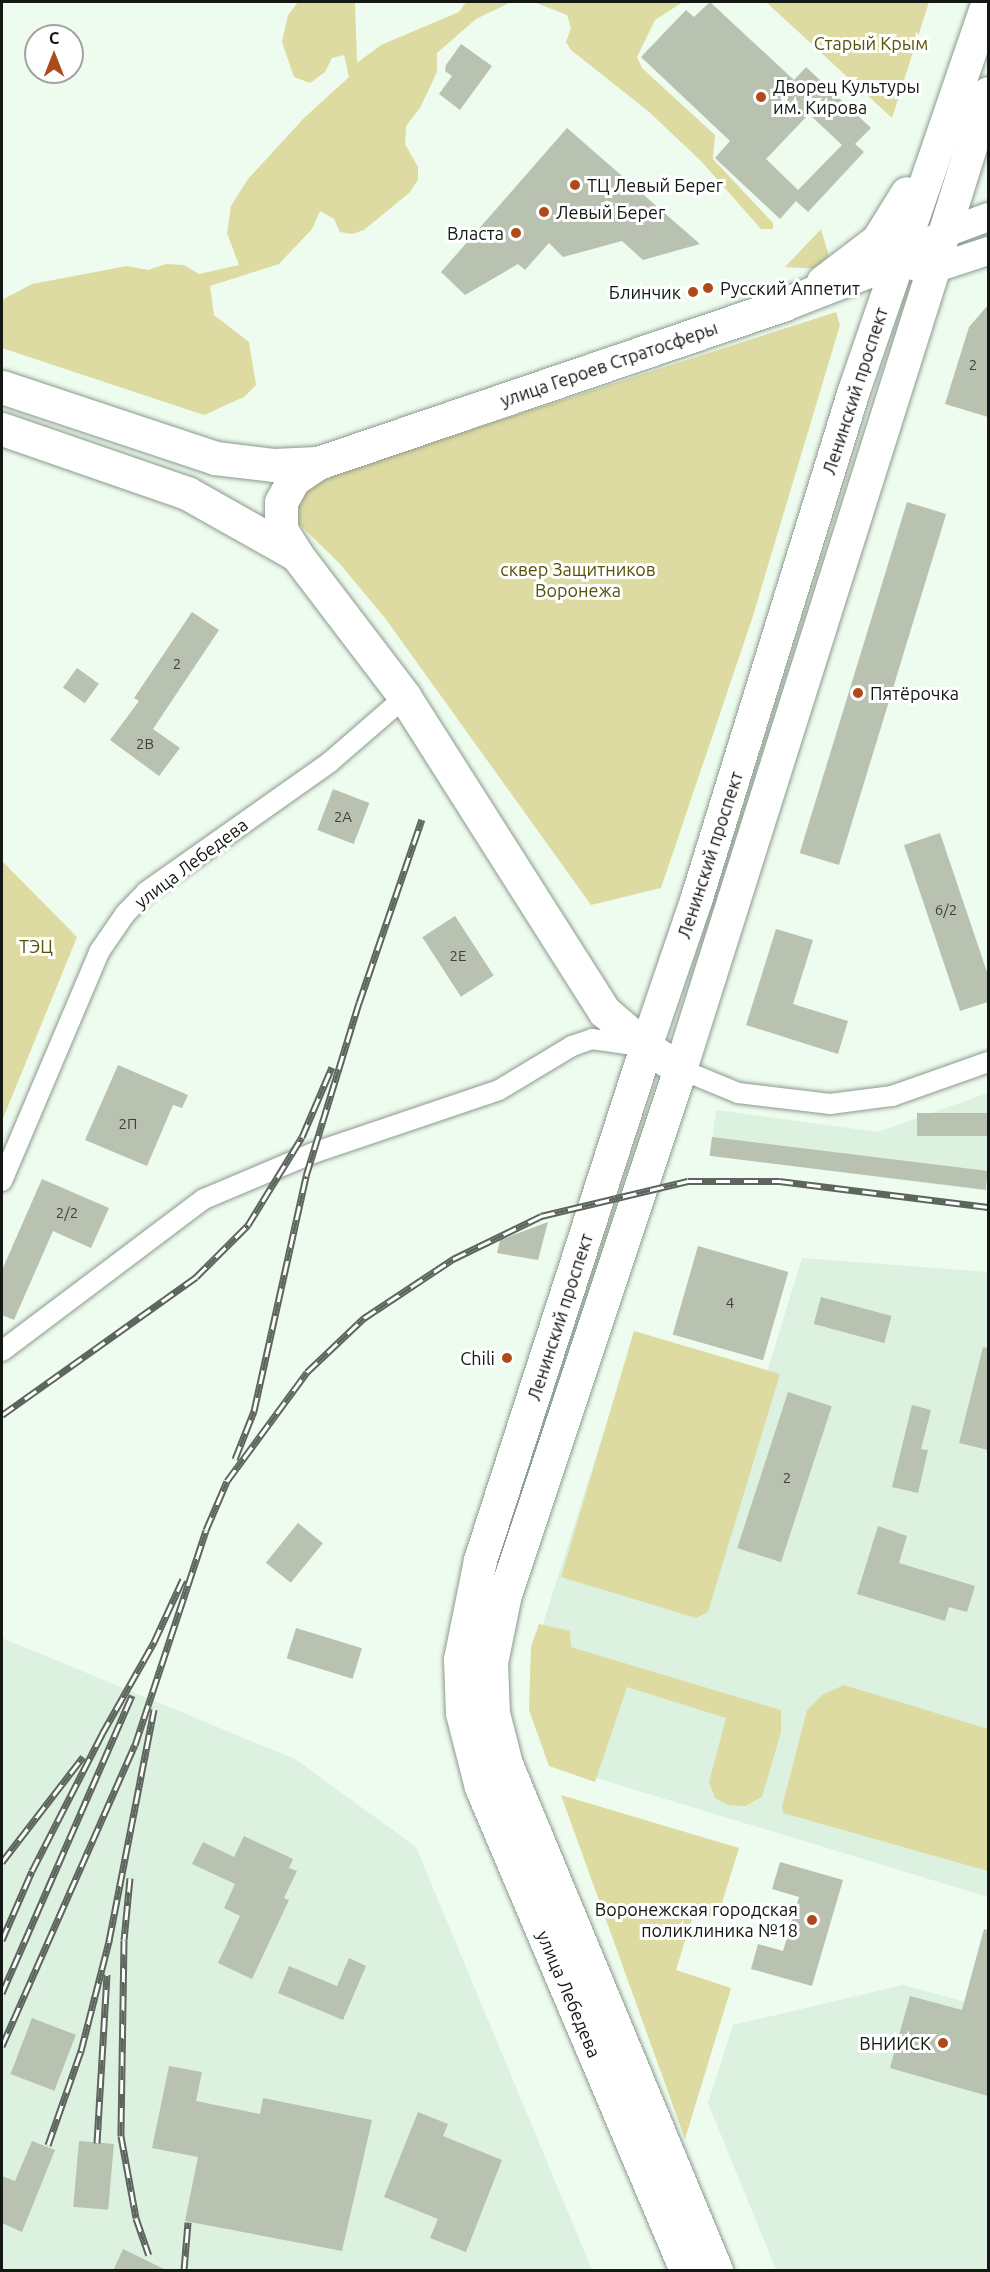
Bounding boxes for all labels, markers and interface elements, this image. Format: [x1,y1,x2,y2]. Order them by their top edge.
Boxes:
north arrow [24,24,84,84]
text: С [49,29,59,47]
park label: Старый Крым [814,32,928,54]
place label: Дворец Культуры им. Кирова [773,76,920,118]
marker: Дворец Культуры им. Кирова [754,90,768,104]
place label: ТЦ Левый Берег [587,174,723,196]
marker: ТЦ Левый Берег [568,178,582,192]
place label: Левый Берег [556,201,665,223]
marker: Левый Берег [537,205,551,219]
place label: Власта [447,222,504,244]
marker: Власта [509,226,523,240]
place label: Русский Аппетит [720,277,860,299]
place label: Блинчик [609,281,681,303]
marker: Русский Аппетит [701,281,715,295]
marker: Блинчик [686,285,700,299]
street label: Ленинский проспект [818,305,892,477]
street label: улица Героев Стратосферы [497,317,721,411]
house number: 2 [969,356,977,374]
park label: сквер Защитников Воронежа [500,559,656,602]
house number: 2 [173,655,181,673]
place label: Пятёрочка [870,682,959,704]
marker: Пятёрочка [851,686,865,700]
house number: 2В [136,735,154,753]
street label: Ленинский проспект [673,769,747,941]
house number: 2А [334,808,352,826]
street label: улица Лебедева [130,813,252,913]
house number: 6/2 [935,901,957,919]
park label: ТЭЦ [19,935,53,957]
house number: 2Е [450,947,466,965]
house number: 2П [119,1115,137,1133]
house number: 2/2 [56,1204,78,1222]
street label: Ленинский проспект [523,1231,597,1403]
house number: 4 [726,1294,734,1312]
place label: Chili [460,1347,495,1369]
marker: Chili [500,1351,514,1365]
house number: 2 [783,1469,791,1487]
place label: Воронежская городская поликлиника №18 [595,1899,798,1942]
marker: Воронежская городская поликлиника №18 [803,1911,821,1929]
street label: улица Лебедева [533,1927,605,2061]
place label: ВНИИСК [859,2032,931,2054]
marker: ВНИИСК [936,2036,950,2050]

